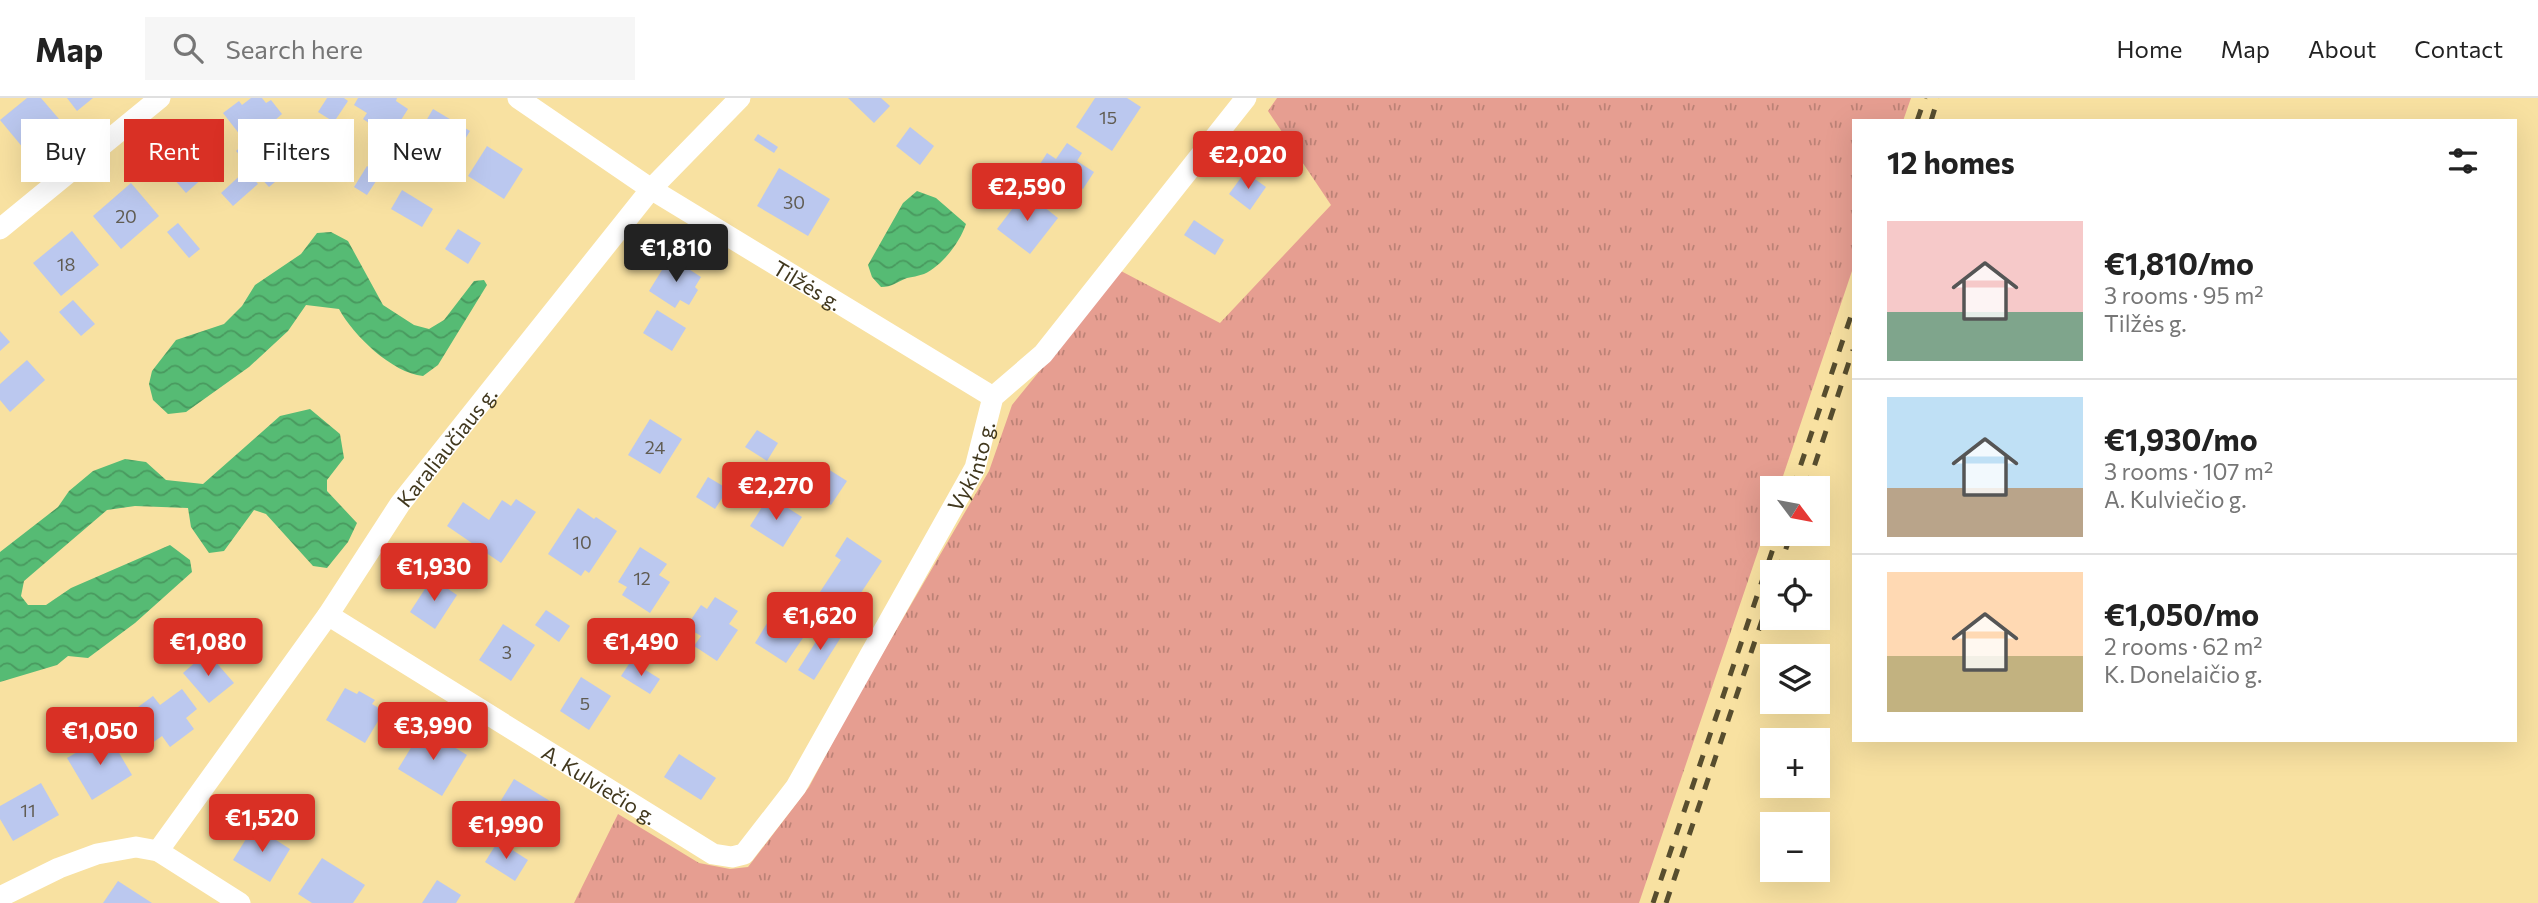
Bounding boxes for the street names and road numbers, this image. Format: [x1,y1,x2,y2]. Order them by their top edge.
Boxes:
street label: Tilžės g. [769,254,847,315]
street label: Karaliaučiaus g. [391,381,501,511]
street label: Vykinto g. [941,418,999,515]
street label: A. Kulviečio g. [538,739,662,829]

